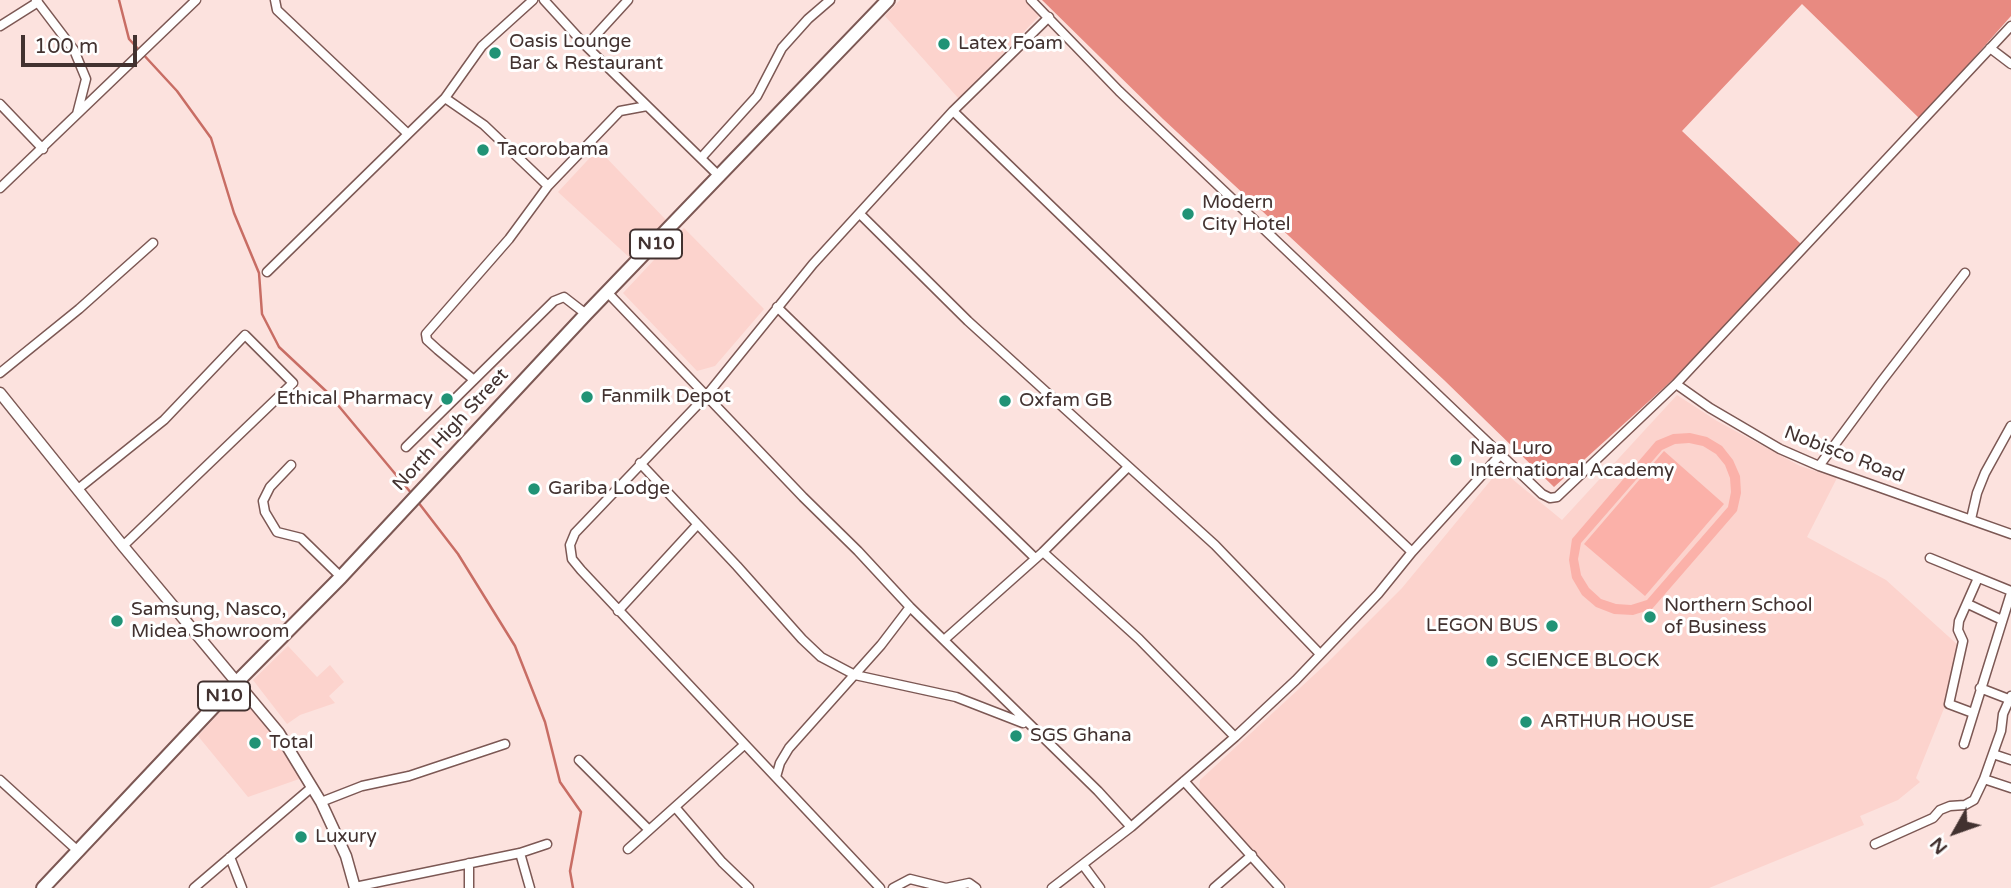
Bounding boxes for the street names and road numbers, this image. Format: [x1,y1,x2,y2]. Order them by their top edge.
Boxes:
road number: N10 [630,230,682,258]
street label: North High Street [388,364,514,496]
street label: Nobisco Road [1781,422,1907,488]
road number: N10 [198,682,250,710]

